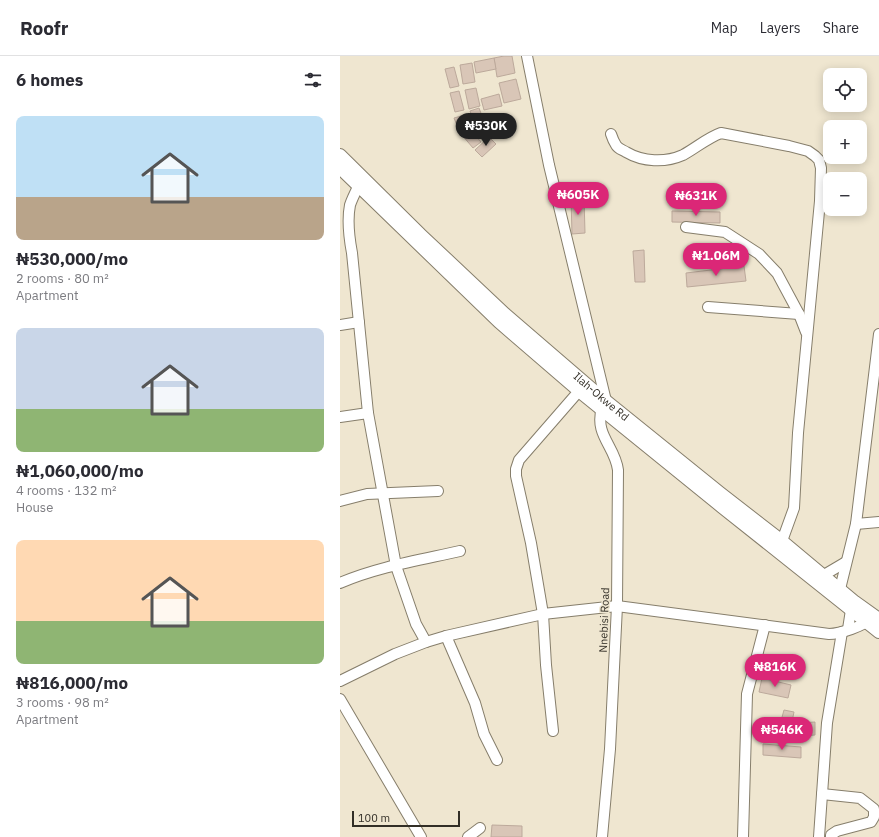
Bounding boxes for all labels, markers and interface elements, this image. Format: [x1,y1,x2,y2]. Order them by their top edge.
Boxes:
text: Roofr [20,16,68,40]
text: Map [711,19,738,37]
text: Layers [760,19,801,37]
text: Share [823,19,859,37]
map controls [823,68,867,216]
button: locate [823,68,867,112]
text: 6 homes [16,69,83,91]
icon: filters [302,69,324,91]
pin: ₦530K [458,113,514,147]
text: ₦530K [465,117,507,134]
button: + [823,120,867,164]
icon: home [134,142,206,214]
button: − [823,172,867,216]
pin: ₦605K [550,182,606,216]
pin: ₦631K [668,183,724,217]
text: ₦605K [557,186,599,203]
text: ₦631K [675,187,717,204]
pin: ₦1.06M [683,243,749,277]
text: ₦1.06M [692,247,740,264]
text: ₦530,000/mo [16,248,128,270]
text: 2 rooms · 80 m² [16,270,109,287]
text: Apartment [16,287,79,304]
icon: home [134,354,206,426]
street label: Ilah-Okwe Rd [571,369,632,424]
text: ₦1,060,000/mo [16,460,144,482]
text: 4 rooms · 132 m² [16,482,117,499]
text: House [16,499,53,516]
icon: home [134,566,206,638]
street label: Nnebisi Road [596,587,612,653]
pin: ₦816K [747,654,803,688]
text: ₦816K [754,658,796,675]
text: ₦816,000/mo [16,672,128,694]
text: 3 rooms · 98 m² [16,694,109,711]
text: Apartment [16,711,79,728]
pin: ₦546K [754,717,810,751]
text: ₦546K [761,721,803,738]
scale bar [352,809,460,828]
text: 100 m [358,811,390,825]

